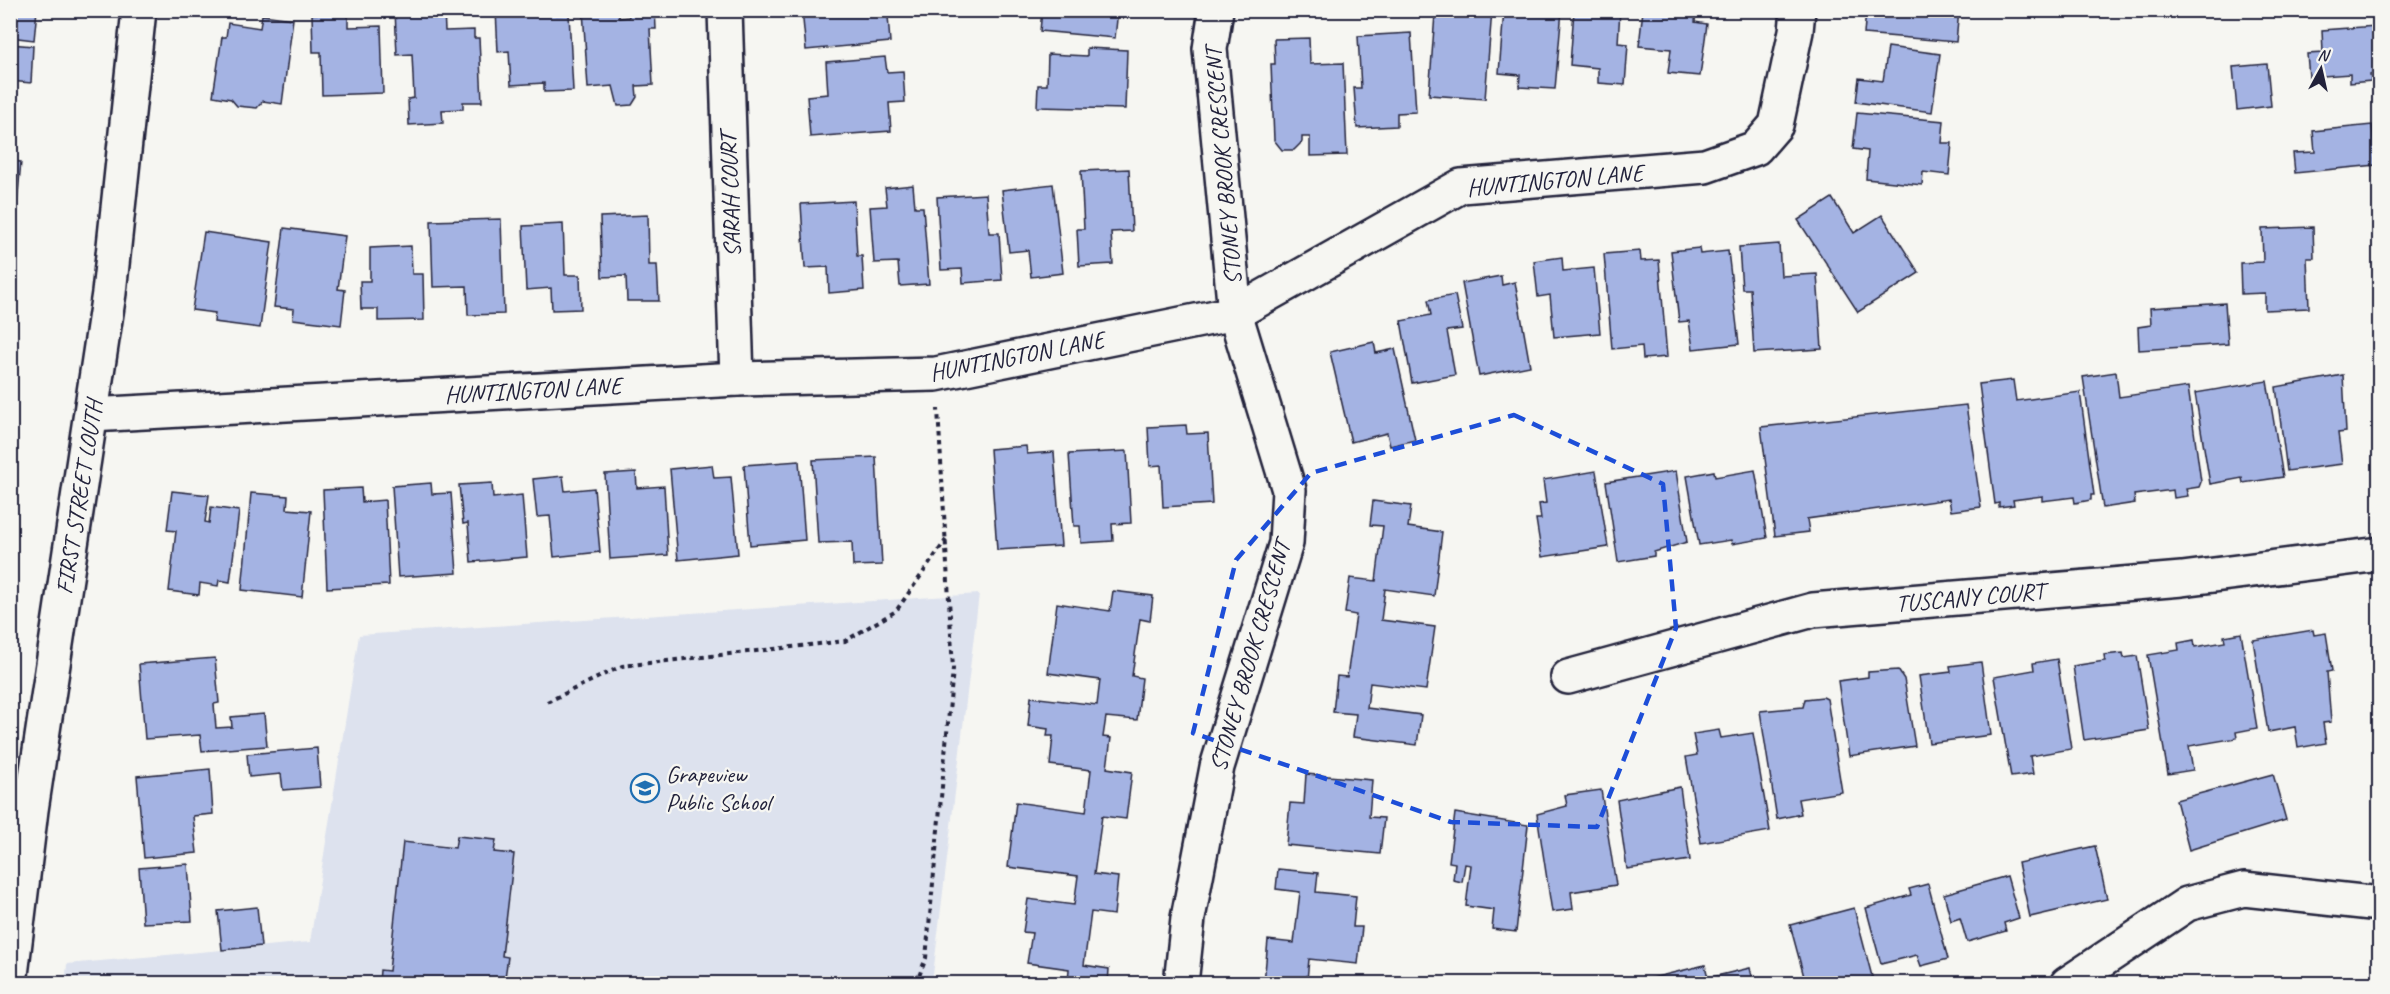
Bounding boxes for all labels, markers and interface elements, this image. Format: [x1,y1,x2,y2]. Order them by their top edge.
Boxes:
north arrow [2291,39,2351,99]
street label: STONEY BROOK CRESCENT [1197,41,1248,286]
text: N [2317,45,2332,66]
street label: SARAH COURT [713,126,747,258]
street label: HUNTINGTON LANE [1465,157,1647,203]
street label: HUNTINGTON LANE [927,324,1110,388]
street label: HUNTINGTON LANE [444,370,625,410]
street label: FIRST STREET LOUTH [49,395,110,596]
street label: STONEY BROOK CRESCENT [1203,533,1299,775]
street label: TUSCANY COURT [1895,575,2051,618]
place label: Grapeview Public School [666,759,774,817]
school or university icon: Grapeview Public School [629,772,661,804]

